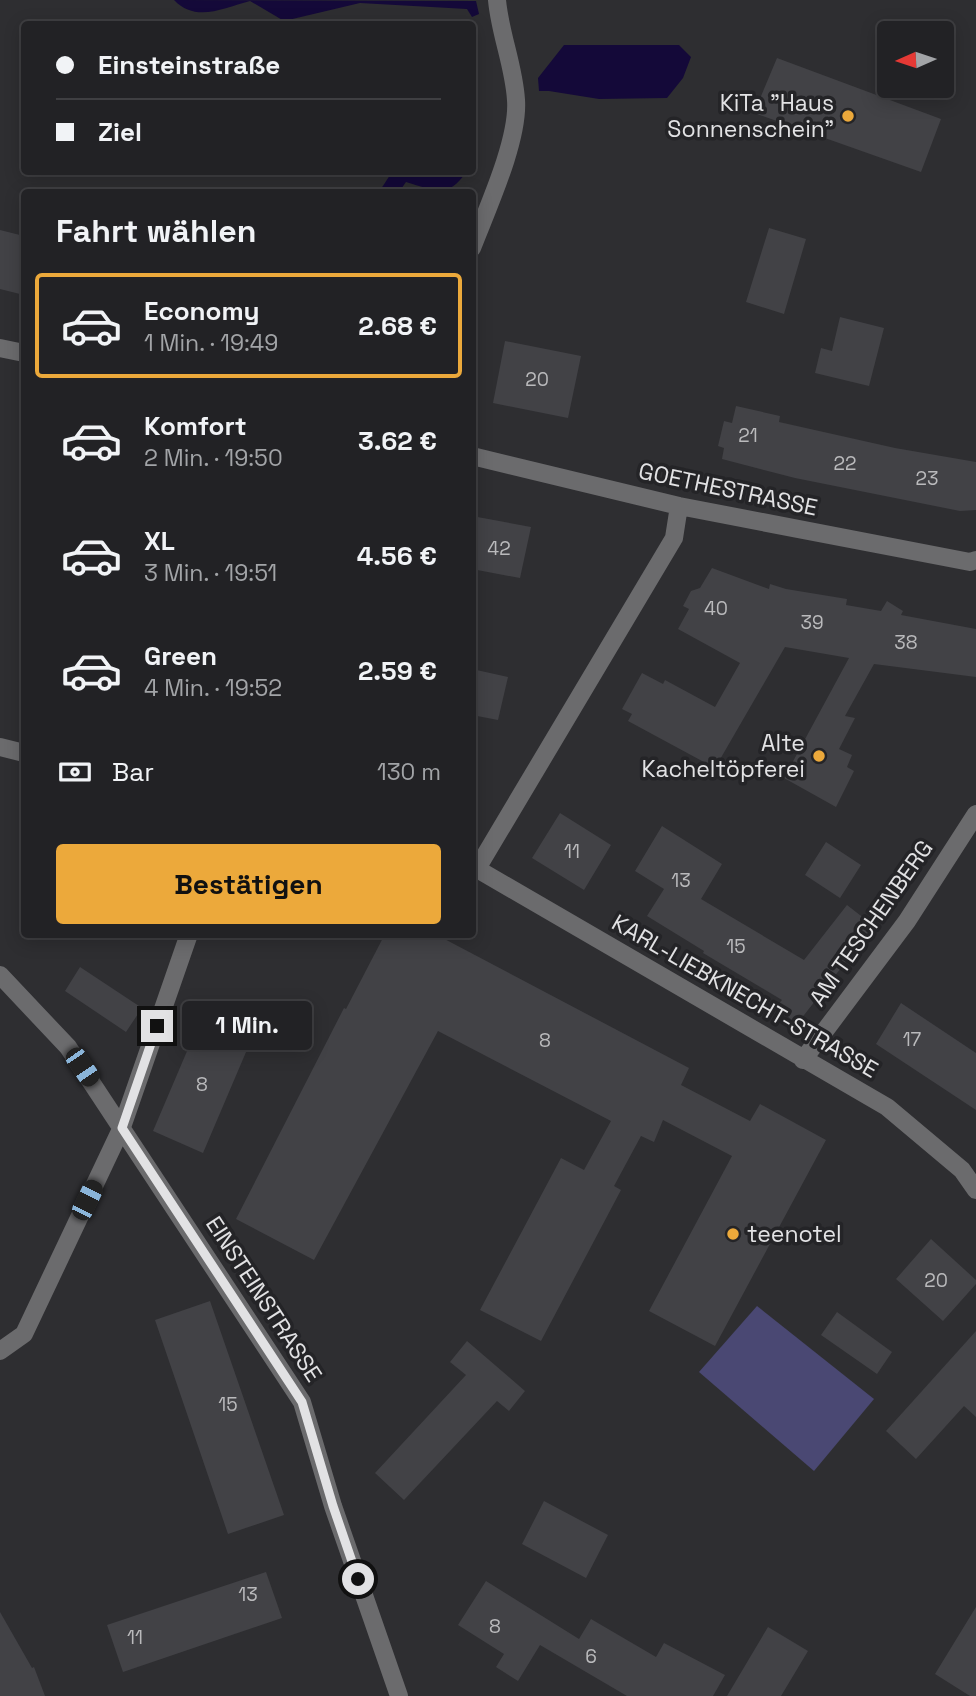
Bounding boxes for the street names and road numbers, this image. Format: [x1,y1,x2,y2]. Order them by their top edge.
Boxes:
street label: GOETHESTRASSE [636,455,820,523]
street label: AM TESCHENBERG [802,834,940,1012]
street label: KARL-LIEBKNECHT-STRASSE [606,907,884,1085]
street label: EINSTEINSTRASSE [199,1210,329,1388]

